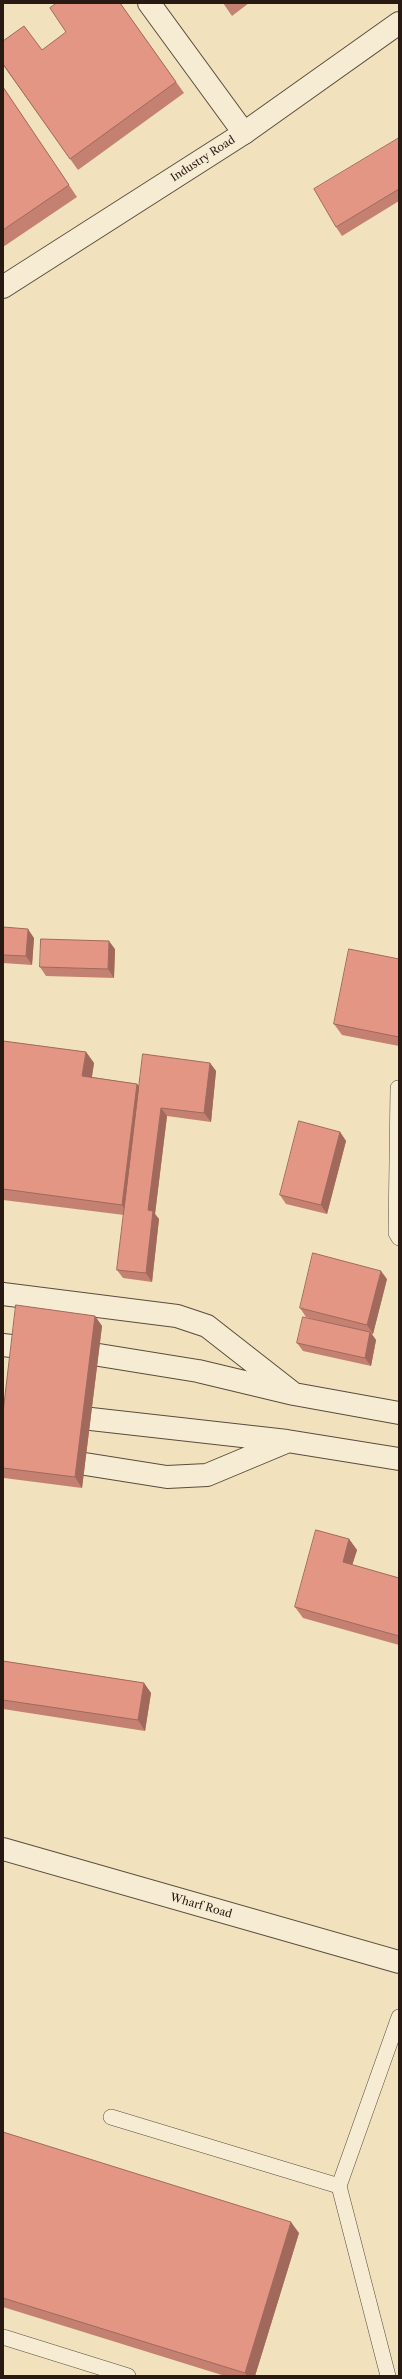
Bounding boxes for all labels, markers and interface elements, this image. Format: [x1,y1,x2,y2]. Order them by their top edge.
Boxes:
street label: Industry Road [168,133,238,185]
street label: Wharf Road [169,1891,233,1921]

